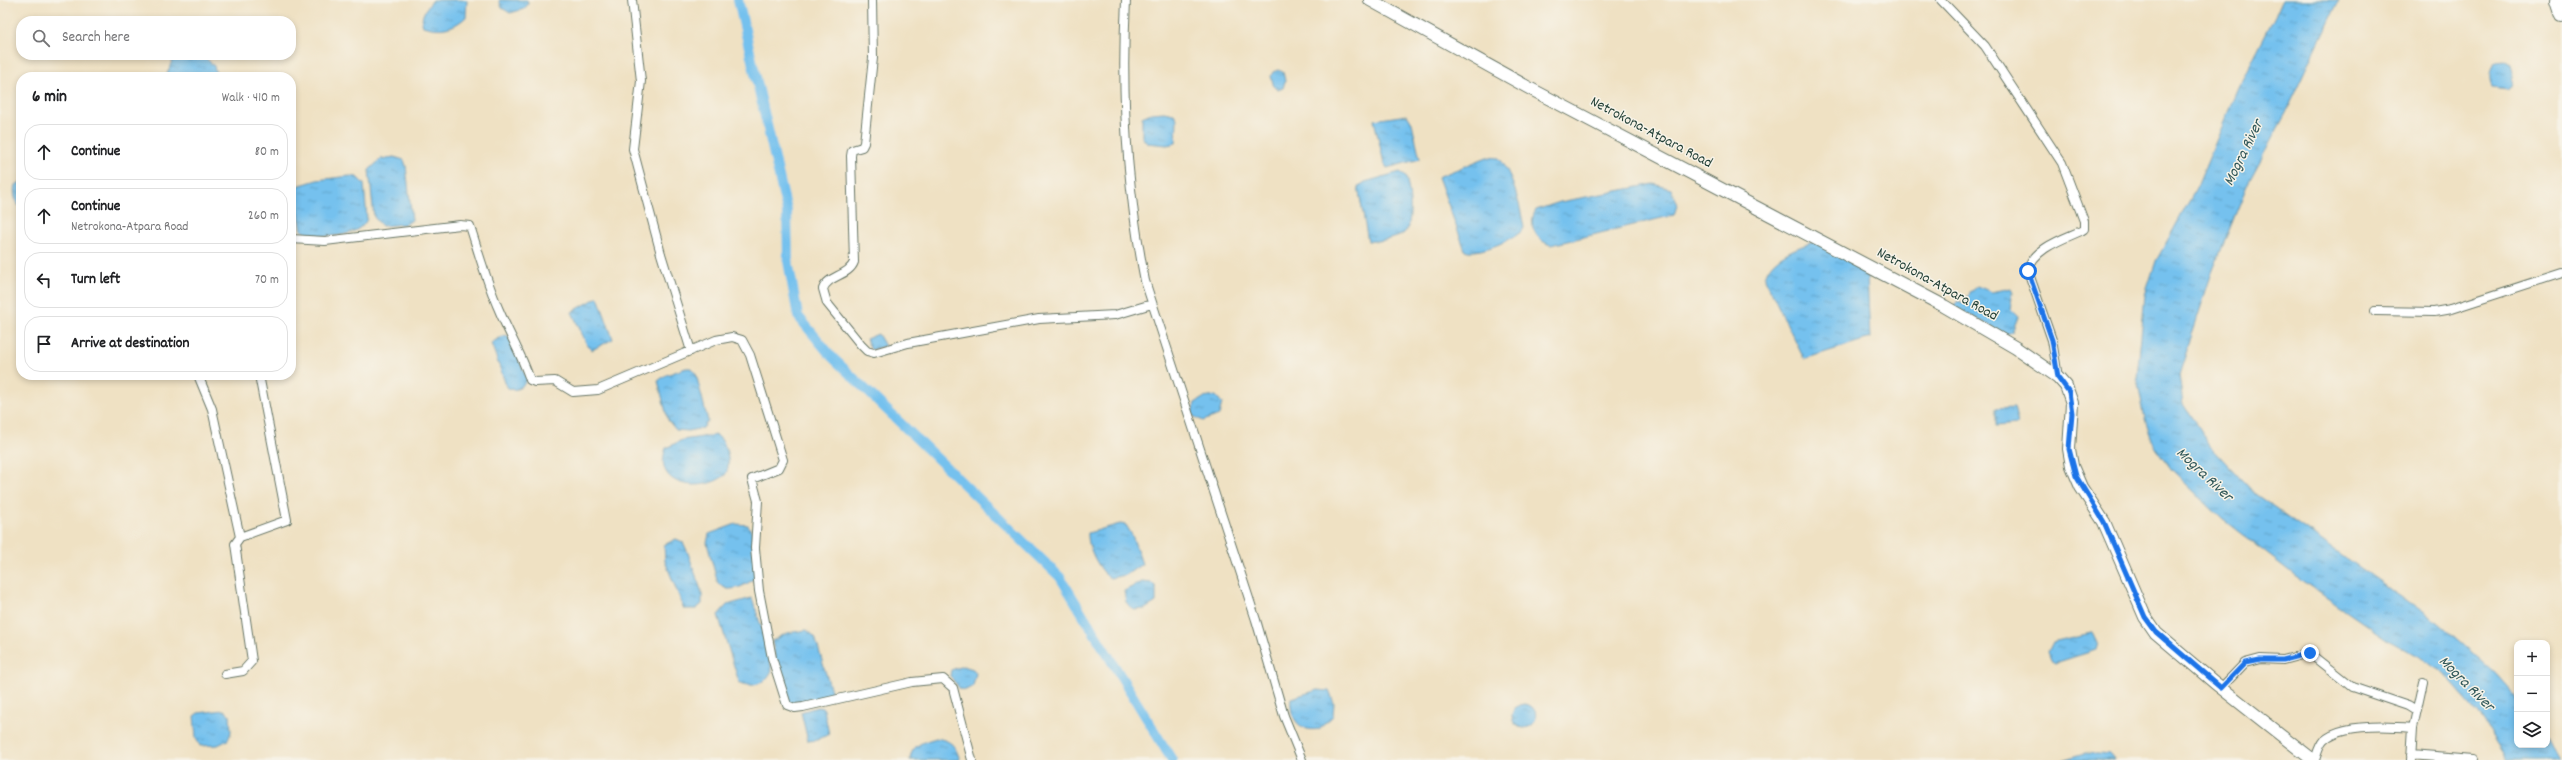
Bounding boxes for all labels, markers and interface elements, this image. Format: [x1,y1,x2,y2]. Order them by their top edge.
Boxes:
search box [16,16,296,60]
icon: search [30,27,52,49]
text: Search here [62,27,130,49]
text: 6 min [32,86,67,110]
text: Walk · 410 m [222,89,280,108]
street label: Netrokona-Atpara Road [1586,91,1716,175]
water label: Mogra River [2218,114,2271,190]
icon: ahead [33,141,55,163]
text: Continue [71,141,120,163]
text: 80 m [255,143,279,162]
text: Continue [71,196,120,218]
icon: ahead [33,205,55,227]
text: 260 m [248,207,279,226]
text: Netrokona-Atpara Road [71,218,188,237]
street label: Netrokona-Atpara Road [1872,243,2002,327]
route start [2019,262,2037,280]
icon: left [33,269,55,291]
text: Turn left [71,269,120,291]
text: 70 m [255,271,279,290]
icon: arrive [33,333,55,355]
text: Arrive at destination [71,333,189,355]
water label: Mogra River [2170,442,2239,509]
map controls [2514,640,2550,748]
button: + [2514,640,2550,676]
route end [2301,644,2319,662]
water label: Mogra River [2433,651,2501,719]
button: − [2514,676,2550,712]
button: layers [2514,712,2550,748]

